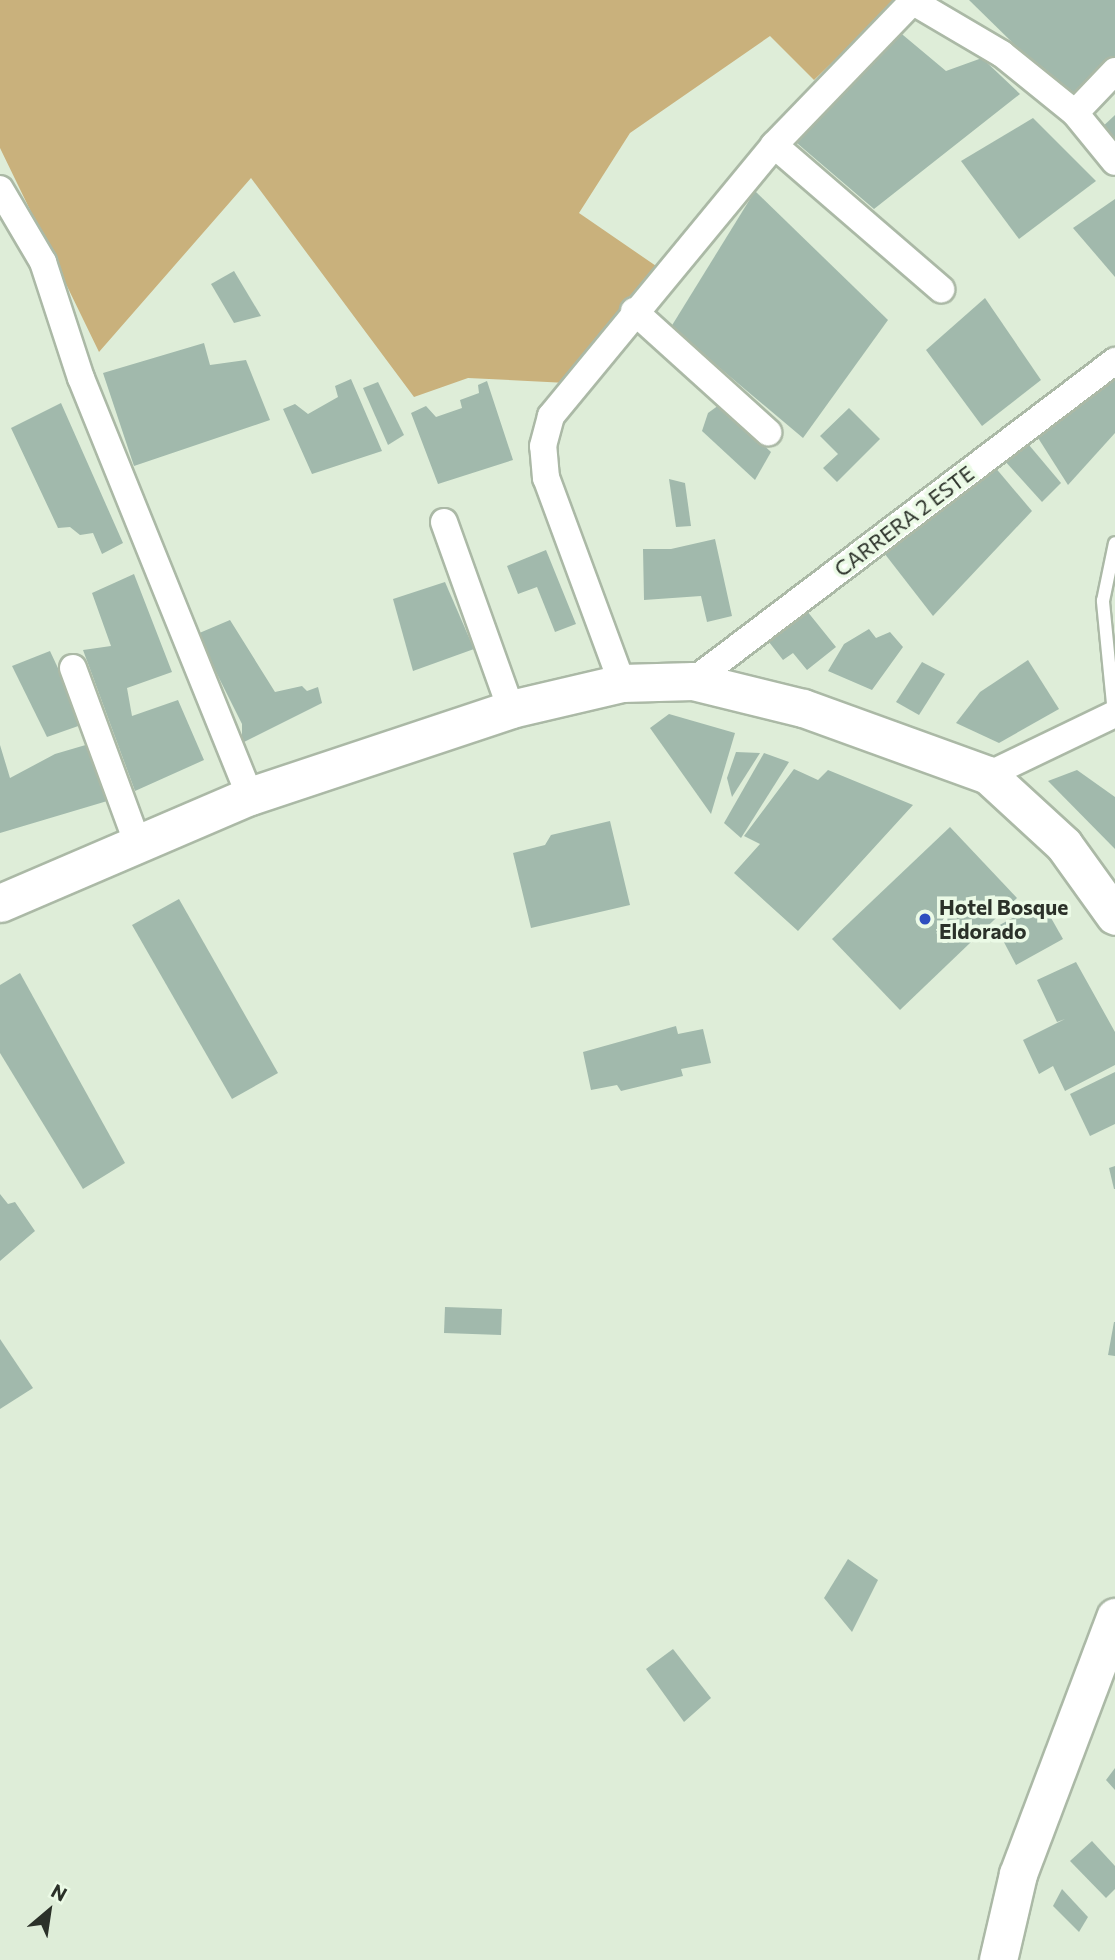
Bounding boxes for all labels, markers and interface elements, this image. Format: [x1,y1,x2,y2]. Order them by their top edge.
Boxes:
street label: CARRERA 2 ESTE [829,460,979,582]
place label: Hotel Bosque Eldorado [939,894,1068,944]
marker: Hotel Bosque Eldorado [917,911,933,927]
north arrow [14,1876,84,1946]
text: N [48,1879,71,1906]

